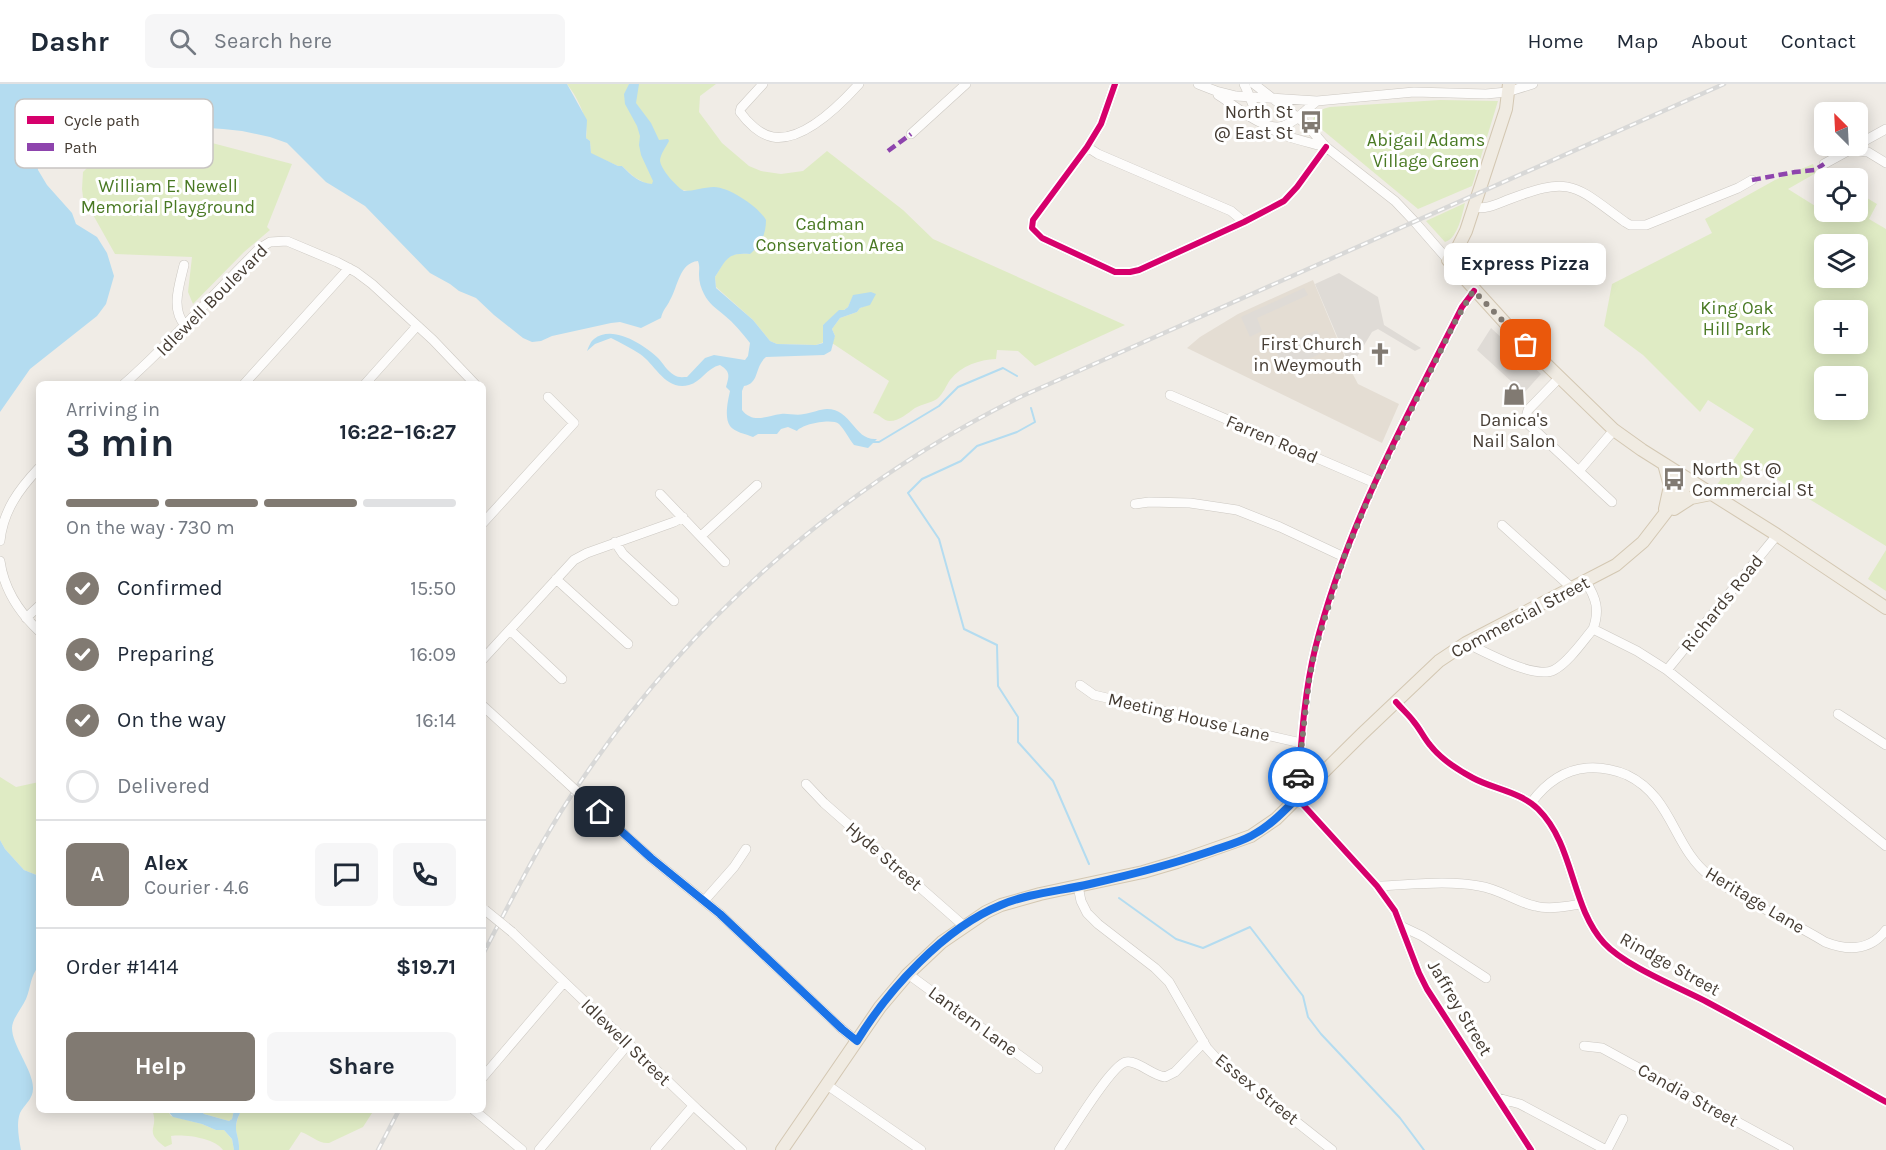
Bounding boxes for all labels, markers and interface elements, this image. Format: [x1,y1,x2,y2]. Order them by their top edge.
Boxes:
search box [145,14,565,68]
text: Dashr [30,25,109,58]
icon: search [166,25,199,58]
text: Search here [214,28,332,54]
text: Home [1528,29,1584,53]
text: Map [1617,29,1658,53]
text: About [1691,29,1748,53]
text: Contact [1781,29,1856,53]
legend [15,99,213,168]
place label: North St @ East St [1214,101,1293,144]
north arrow [1814,102,1868,156]
map controls [1814,102,1868,420]
bus stop icon: North St @ East St [1298,109,1324,135]
text: Cycle path [64,111,140,130]
park label: Abigail Adams Village Green [1367,129,1485,172]
text: Path [64,138,97,157]
button: locate [1814,168,1868,222]
park label: William E. Newell Memorial Playground [81,175,255,218]
park label: Cadman Conservation Area [755,213,905,256]
button: layers [1814,234,1868,288]
street label: Idlewell Boulevard [152,240,272,360]
callout: Express Pizza [1445,243,1607,285]
text: Express Pizza [1460,252,1590,275]
park label: King Oak Hill Park [1700,297,1774,340]
button: + [1814,300,1868,354]
pin [1500,319,1551,370]
icon: bag [1509,328,1542,361]
place label: First Church in Weymouth [1253,333,1362,376]
church icon: First Church in Weymouth [1367,341,1393,367]
button: − [1814,366,1868,420]
shop icon: Danica's Nail Salon [1501,381,1527,407]
text: Arriving in [66,398,160,421]
place label: Danica's Nail Salon [1472,409,1556,452]
street label: Farren Road [1223,410,1321,468]
text: 16:22–16:27 [339,419,456,445]
text: 3 min [66,420,174,466]
place label: North St @ Commercial St [1692,458,1814,501]
bus stop icon: North St @ Commercial St [1661,466,1687,492]
text: On the way · 730 m [66,516,235,539]
street label: Richards Road [1676,550,1768,656]
street label: Commercial Street [1447,571,1593,663]
icon: check [66,572,99,605]
text: Confirmed [117,575,223,601]
text: 15:50 [410,577,456,600]
icon: check [66,638,99,671]
text: Preparing [117,641,214,667]
text: 16:09 [410,643,456,666]
street label: Meeting House Lane [1106,688,1272,746]
icon: check [66,704,99,737]
text: On the way [117,707,226,733]
text: 16:14 [416,709,456,732]
courier [1268,747,1328,807]
icon: car [1282,761,1315,794]
text: Delivered [117,773,210,799]
pin [574,786,625,837]
icon: home [583,795,616,828]
street label: Hyde Street [841,817,927,895]
button: chat [315,843,378,906]
button: phone [393,843,456,906]
text: Alex [144,850,188,876]
text: A [91,861,104,887]
street label: Heritage Lane [1701,862,1809,938]
text: Courier · 4.6 [144,876,249,899]
street label: Rindge Street [1616,927,1724,1001]
text: Order #1414 [66,954,179,980]
text: $19.71 [396,954,456,980]
street label: Jaffrey Street [1423,956,1497,1060]
street label: Lantern Lane [924,981,1022,1061]
street label: Idlewell Street [577,994,676,1090]
button: Help [66,1032,255,1101]
button: Share [267,1032,456,1101]
street label: Essex Street [1211,1049,1303,1130]
street label: Candia Street [1634,1058,1742,1132]

